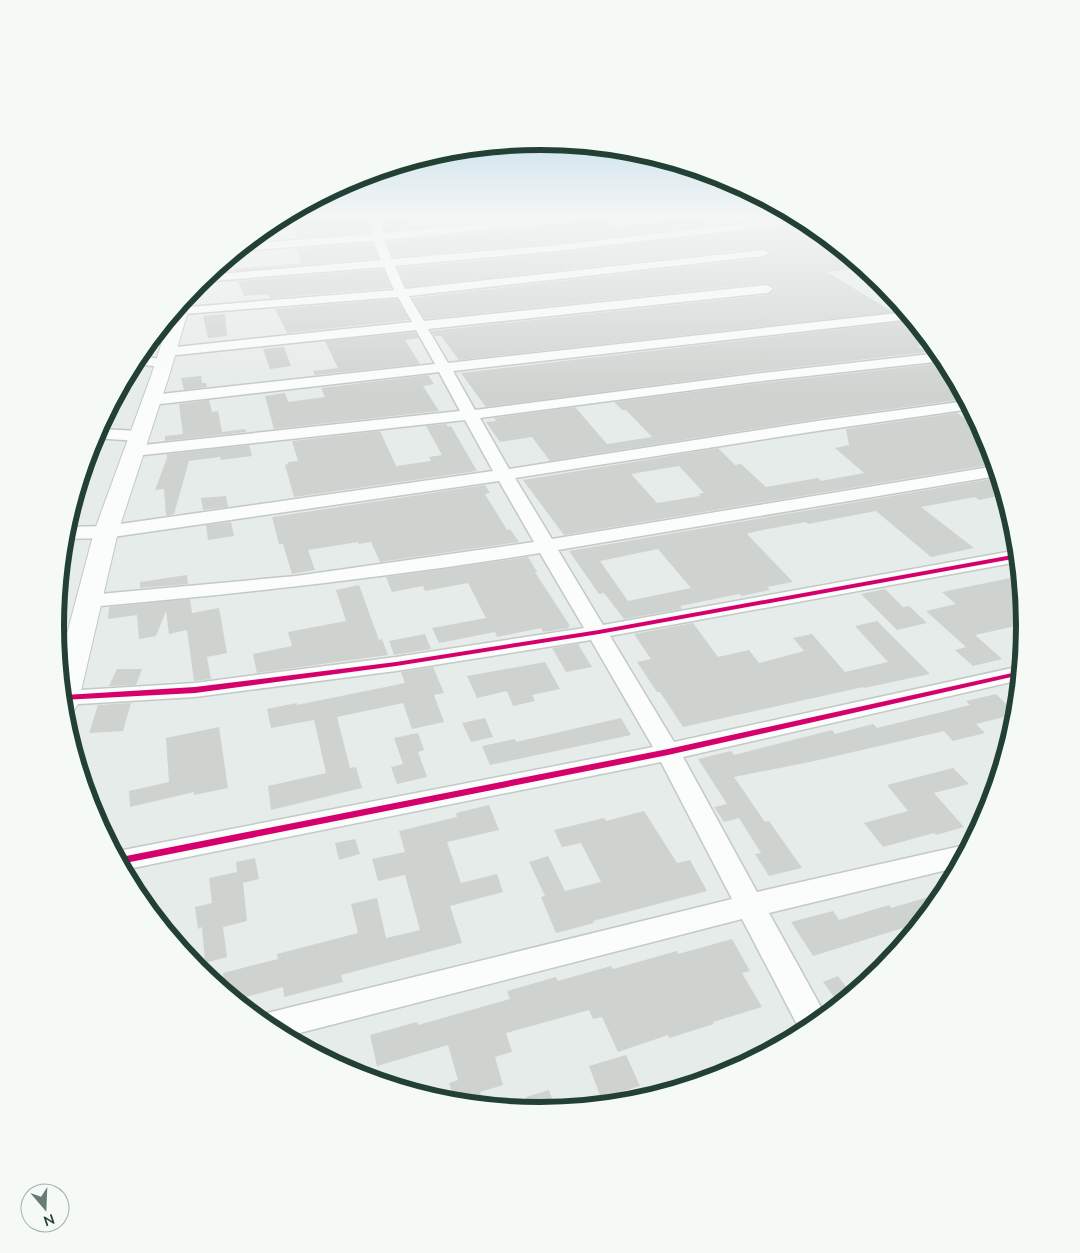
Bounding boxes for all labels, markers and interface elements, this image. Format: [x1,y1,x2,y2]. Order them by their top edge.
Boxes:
north arrow [20,1183,70,1233]
text: N [41,1210,57,1231]

